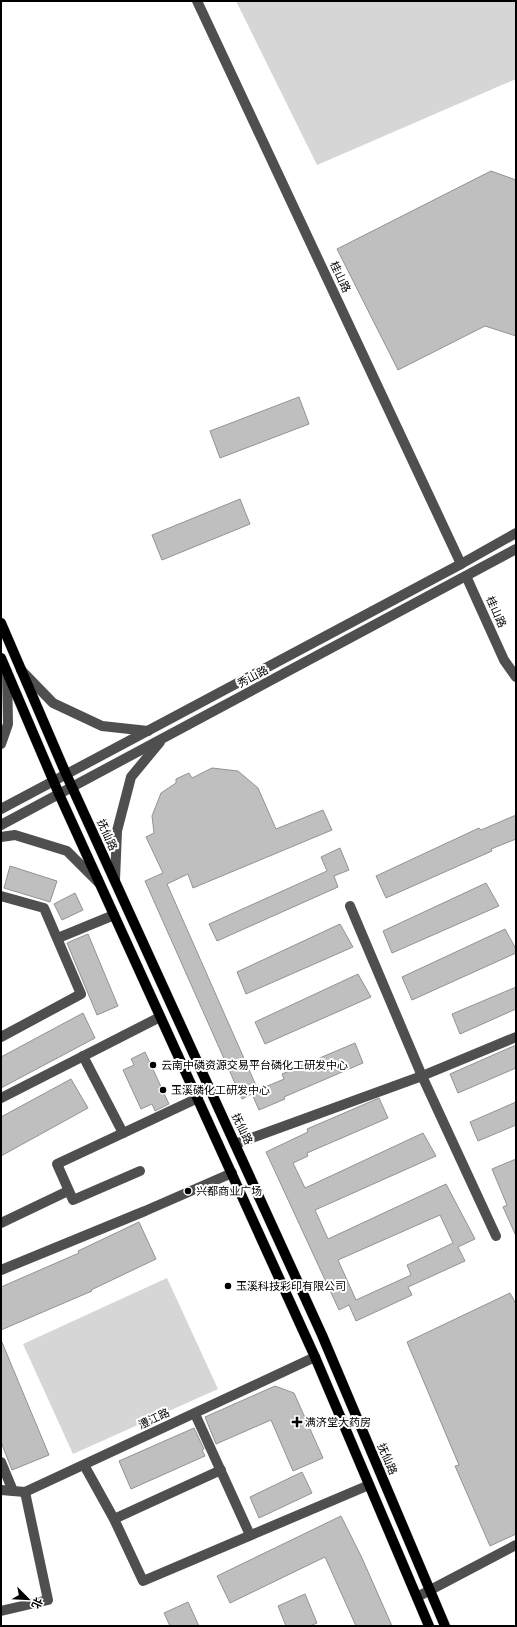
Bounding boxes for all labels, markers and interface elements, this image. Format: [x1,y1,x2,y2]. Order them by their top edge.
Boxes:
street label: 桂山路 [327,259,353,295]
street label: 桂山路 [483,594,509,630]
street label: 秀山路 [235,664,271,690]
street label: 抚仙路 [94,817,120,853]
place label: 云南中磷资源交易平台磷化工研发中心 [161,1059,348,1072]
marker: 云南中磷资源交易平台磷化工研发中心 [148,1060,158,1070]
place label: 玉溪磷化工研发中心 [171,1084,270,1097]
marker: 玉溪磷化工研发中心 [158,1085,168,1095]
street label: 抚仙路 [229,1111,255,1147]
place label: 兴都商业广场 [196,1185,262,1198]
marker: 兴都商业广场 [183,1186,193,1196]
place label: 玉溪科技彩印有限公司 [236,1280,346,1293]
marker: 玉溪科技彩印有限公司 [223,1281,233,1291]
street label: 澧江路 [136,1406,172,1432]
place label: 满济堂大药房 [305,1416,371,1429]
marker: 满济堂大药房 [292,1417,302,1427]
street label: 抚仙路 [375,1441,399,1477]
north arrow [8,1579,48,1619]
text: 北 [29,1595,45,1611]

